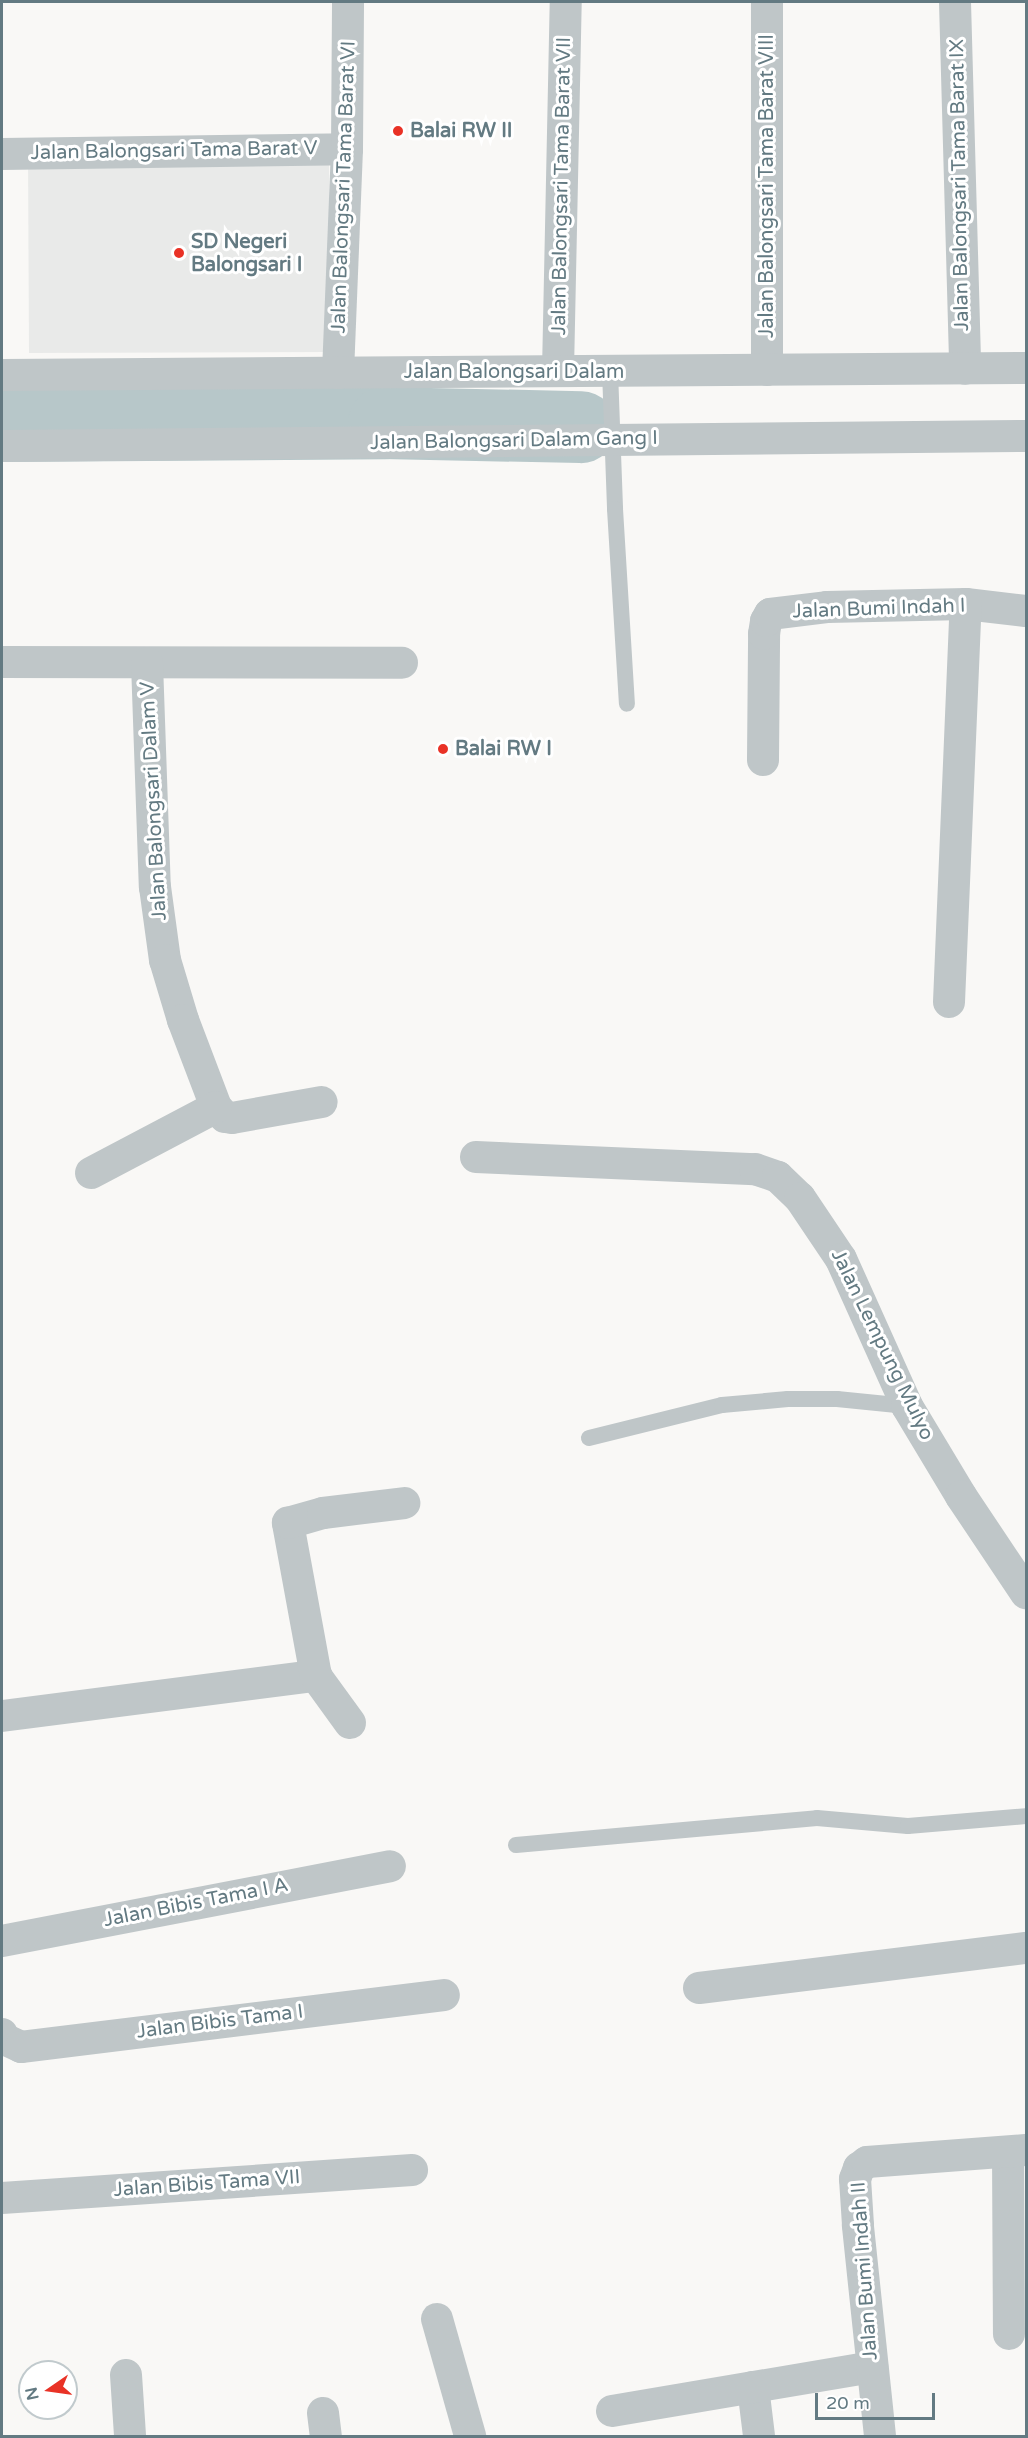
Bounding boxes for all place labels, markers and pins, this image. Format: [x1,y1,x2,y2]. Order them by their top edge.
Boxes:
place label: Balai RW II [410,119,513,143]
marker: Balai RW II [391,124,405,138]
place label: SD Negeri Balongsari I [191,230,302,277]
marker: SD Negeri Balongsari I [172,246,186,260]
place label: Balai RW I [455,737,552,761]
marker: Balai RW I [436,742,450,756]

